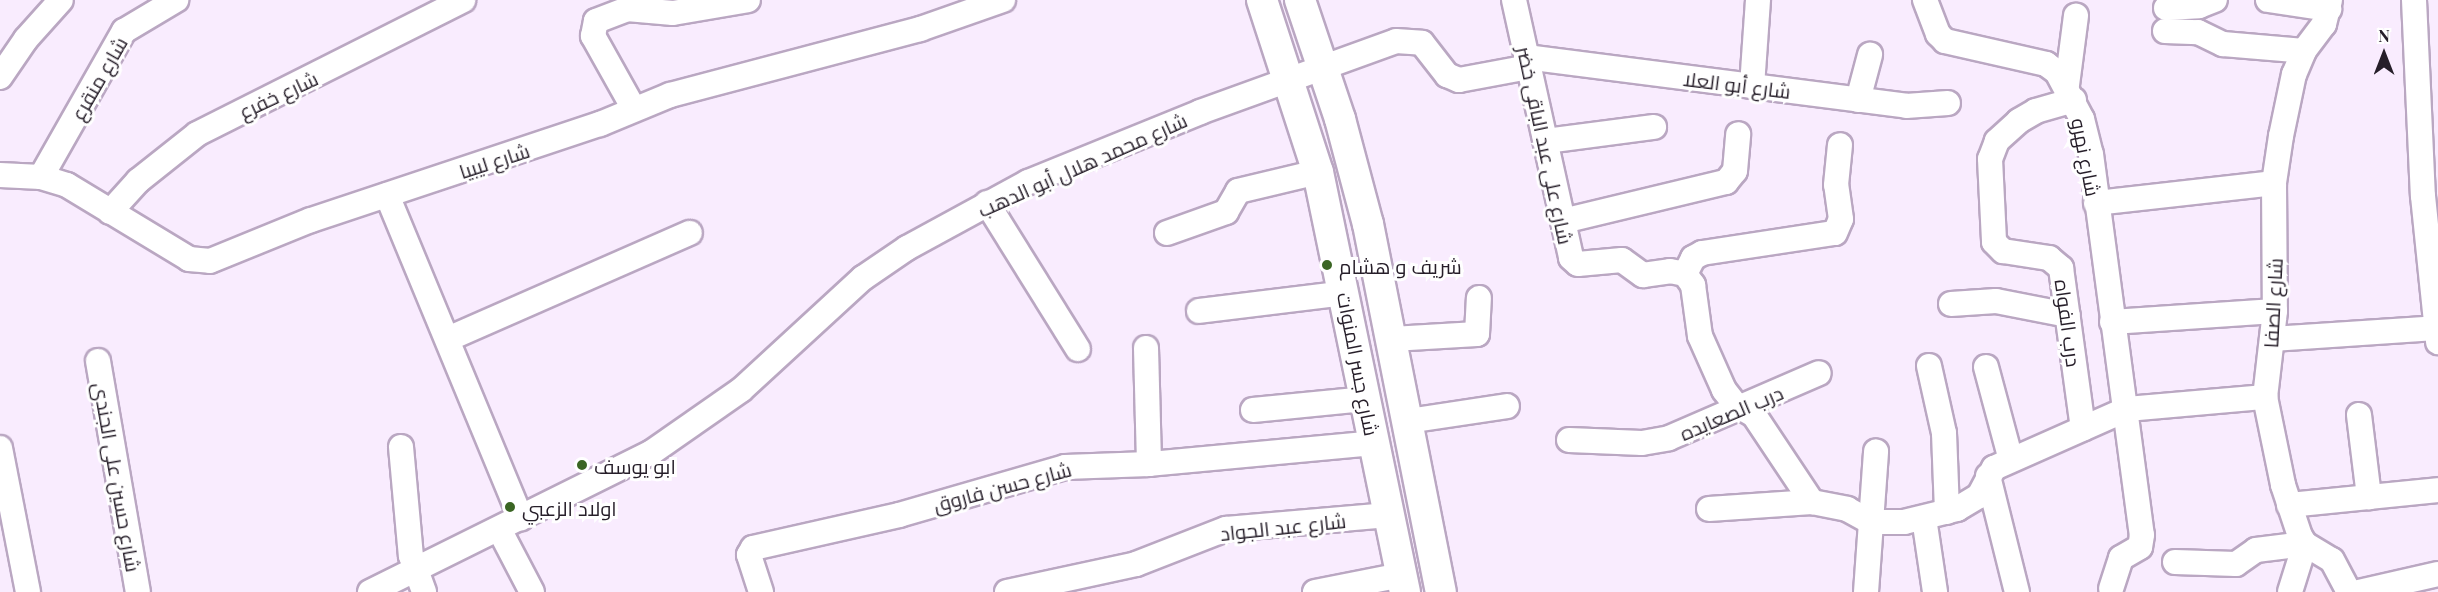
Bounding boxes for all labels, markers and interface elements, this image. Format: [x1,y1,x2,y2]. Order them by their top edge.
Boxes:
north arrow [2354,24,2414,84]
text: N [2378,25,2390,46]
street label: شارع منقرع [65,32,131,124]
street label: شارع على عبد الباقى خضر [1513,44,1579,246]
street label: شارع خفرع [235,65,321,123]
street label: شارع أبو العلا [1682,66,1792,102]
street label: شارع محمد هلال أبو الدهب [974,107,1190,221]
street label: شارع نهرو [2068,116,2106,198]
street label: شارع ليبيا [456,137,532,183]
place label: شريف و هشام [1339,253,1462,277]
street label: شارع الصفا [2258,257,2286,349]
marker: شريف و هشام [1320,258,1334,272]
street label: درب الفواه [2051,278,2087,368]
street label: شارع جسر المنوات [1333,290,1385,438]
street label: درب الصعايده [1676,379,1786,445]
street label: شارع حسين على الجندى [89,380,147,574]
place label: ابو يوسف [594,453,676,477]
street label: شارع حسن فاروق [930,456,1074,516]
marker: ابو يوسف [575,458,589,472]
place label: اولاد الزعبي [522,495,617,519]
marker: اولاد الزعبي [503,500,517,514]
street label: شارع عبد الجواد [1219,507,1347,545]

